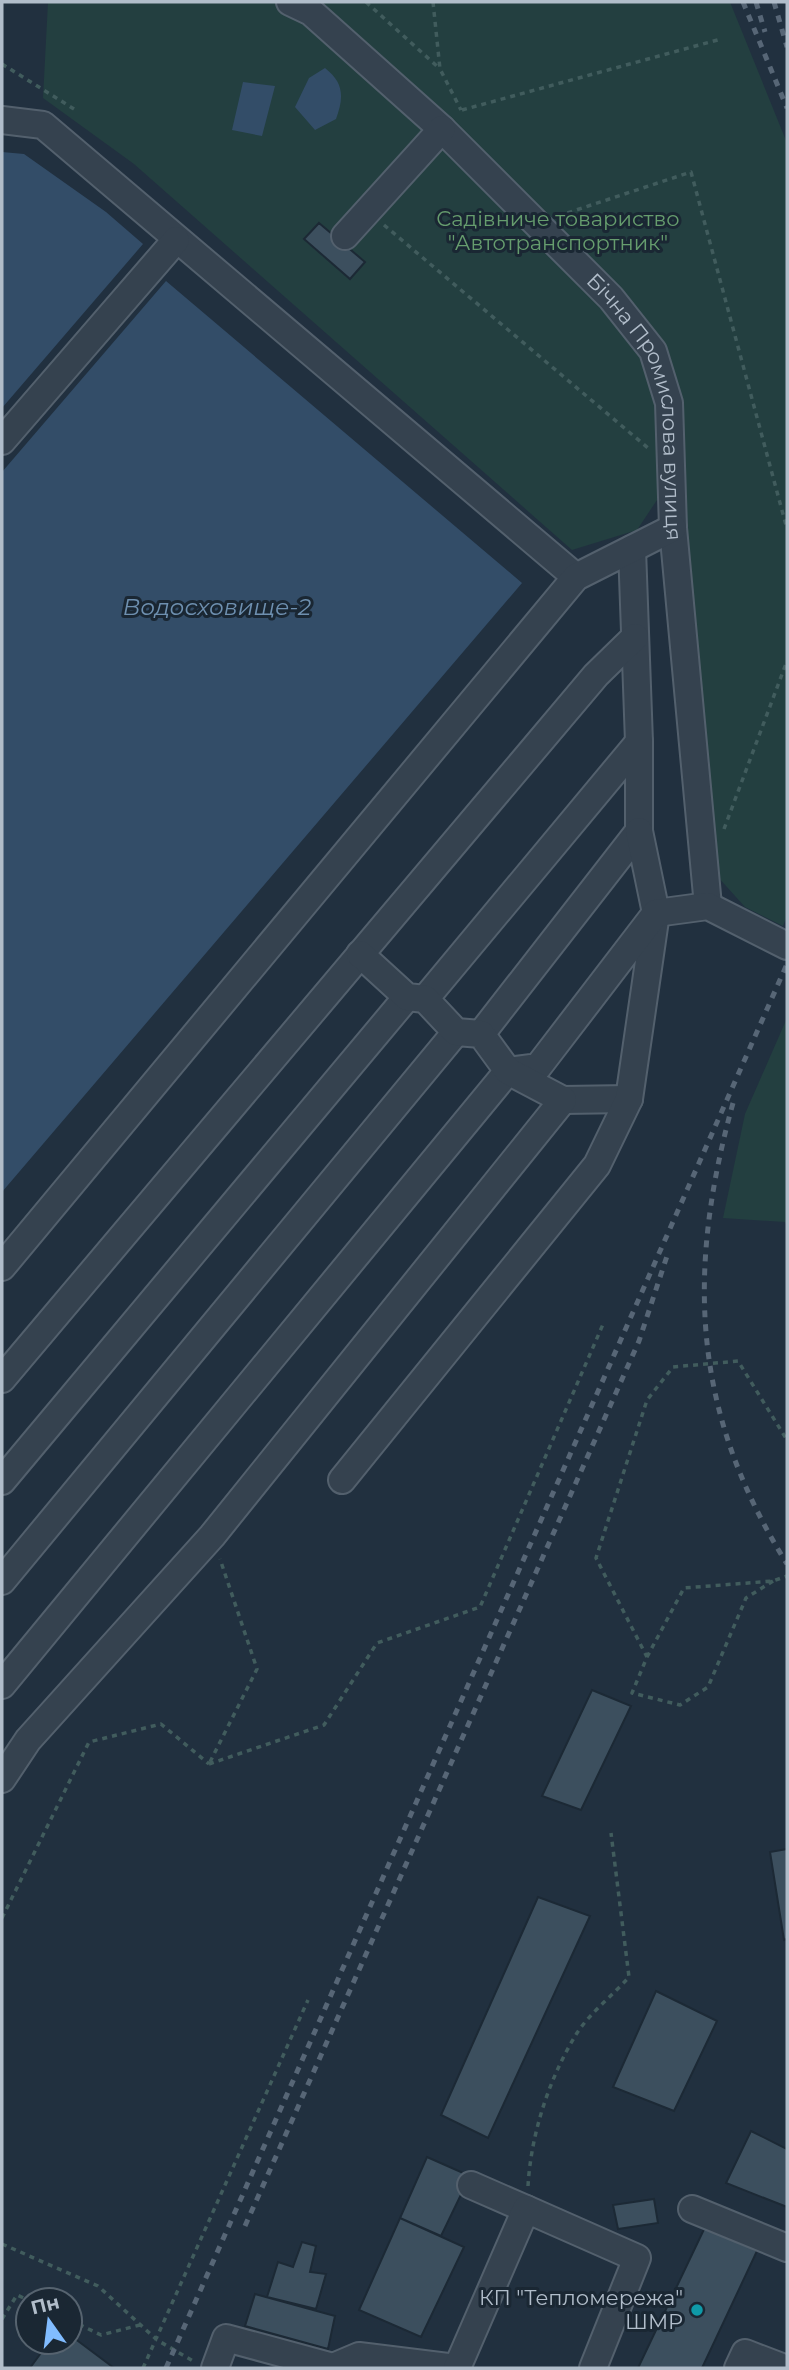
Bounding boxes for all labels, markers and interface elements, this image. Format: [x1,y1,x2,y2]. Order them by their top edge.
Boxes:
park label: Садівниче товариство "Автотранспортник" [436,206,680,255]
street label: Бічна Промислова вулиця [582,268,687,542]
water label: Водосховище-2 [123,593,311,621]
place label: КП "Тепломережа" ШМР [479,2285,683,2334]
north arrow [14,2286,84,2356]
text: Пн [28,2290,62,2320]
marker: КП "Тепломережа" ШМР [689,2302,705,2318]

